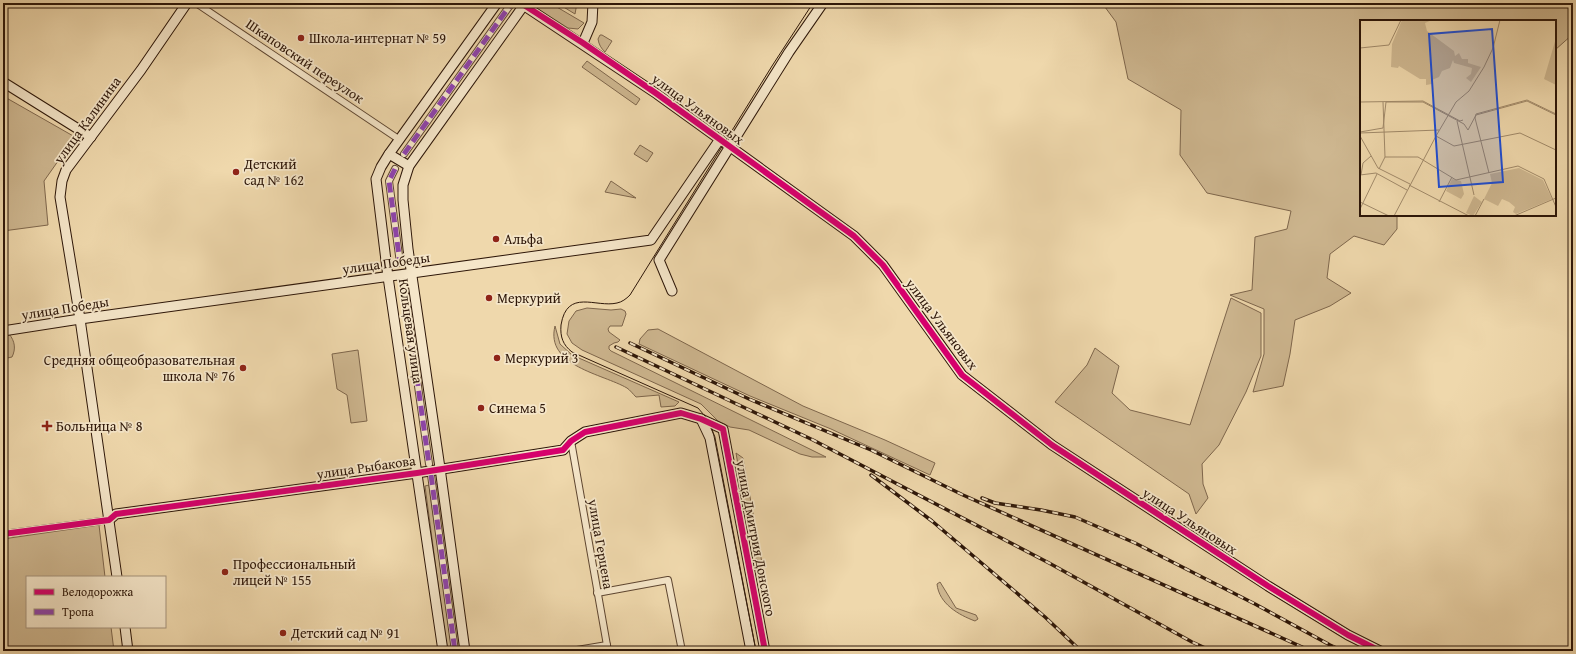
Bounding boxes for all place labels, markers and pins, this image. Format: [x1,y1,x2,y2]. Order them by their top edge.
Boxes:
place label: Школа-интернат № 59 [309,28,446,48]
marker: Школа-интернат № 59 [296,33,306,43]
place label: Детский сад № 162 [243,154,304,190]
marker: Детский сад № 162 [231,167,241,177]
place label: Альфа [504,229,543,249]
marker: Альфа [491,234,501,244]
place label: Меркурий [497,288,561,308]
marker: Меркурий [484,293,494,303]
place label: Меркурий 3 [505,348,579,368]
place label: Средняя общеобразовательная школа № 76 [44,350,235,386]
marker: Меркурий 3 [492,353,502,363]
marker: Средняя общеобразовательная школа № 76 [238,363,248,373]
place label: Синема 5 [489,398,546,418]
marker: Синема 5 [476,403,486,413]
place label: Больница № 8 [56,416,143,436]
marker: Больница № 8 [41,420,53,432]
place label: Профессиональный лицей № 155 [233,554,356,590]
marker: Профессиональный лицей № 155 [220,567,230,577]
place label: Детский сад № 91 [290,623,400,643]
marker: Детский сад № 91 [278,628,288,638]

